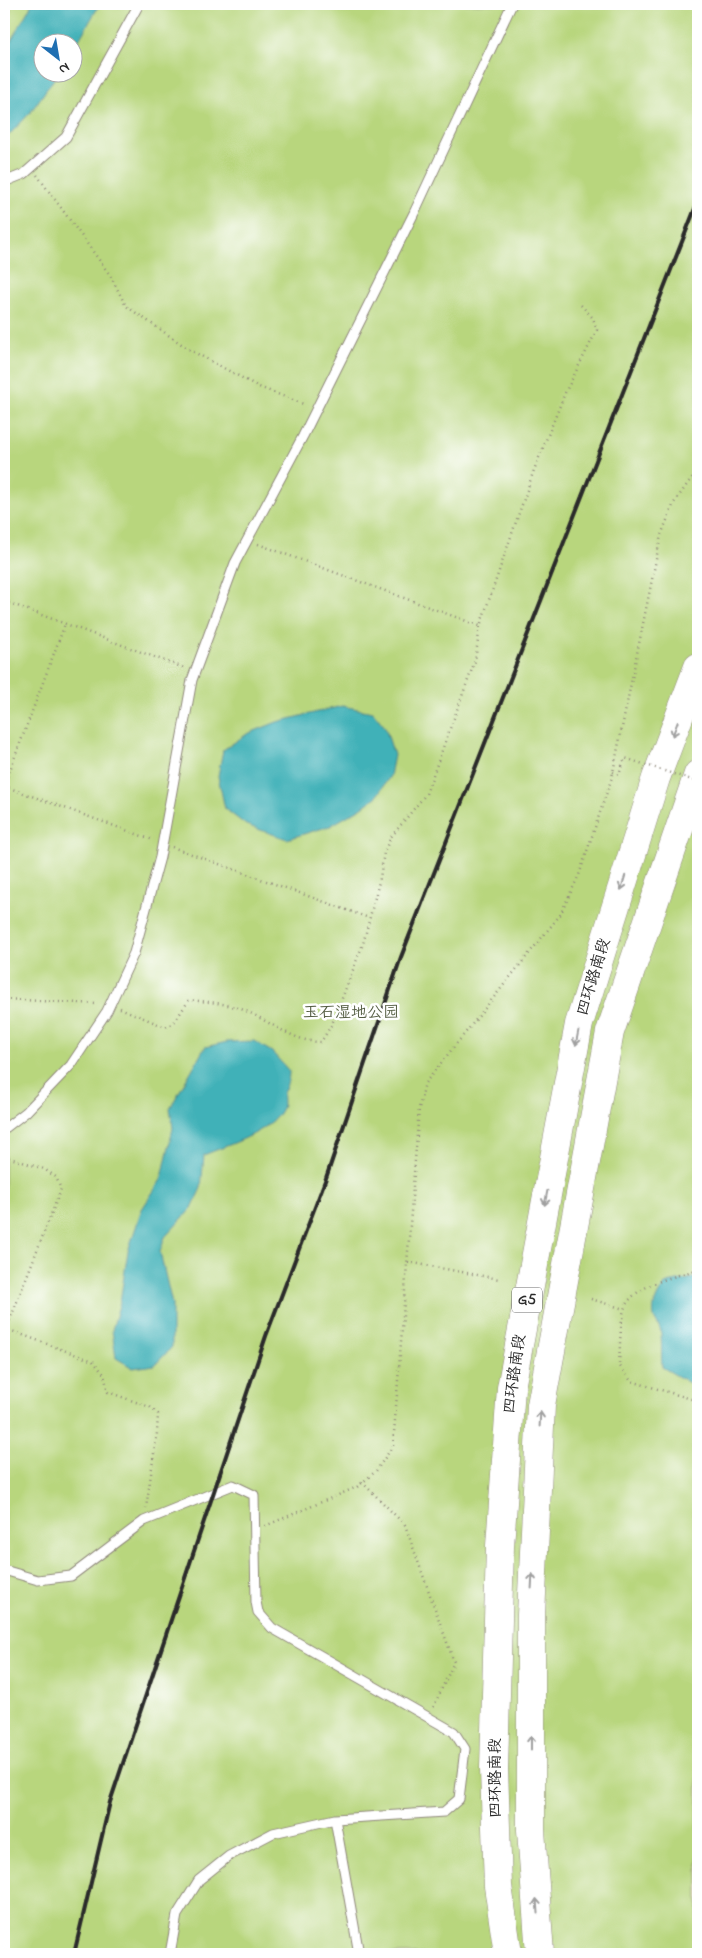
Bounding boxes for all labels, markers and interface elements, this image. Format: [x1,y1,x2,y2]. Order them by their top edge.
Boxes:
north arrow [32,32,82,82]
text: N [54,56,73,79]
one-way arrow [670,720,679,736]
one-way arrow [618,874,628,890]
street label: 四环路南段 [571,935,617,1019]
park label: 玉石湿地公园 [303,1001,399,1025]
one-way arrow [571,1030,581,1046]
one-way arrow [540,1189,550,1205]
road number: G5 [512,1288,542,1312]
street label: 四环路南段 [498,1333,532,1415]
one-way arrow [536,1411,545,1427]
one-way arrow [528,1573,537,1589]
one-way arrow [526,1736,536,1752]
street label: 四环路南段 [484,1738,508,1818]
one-way arrow [532,1898,541,1914]

